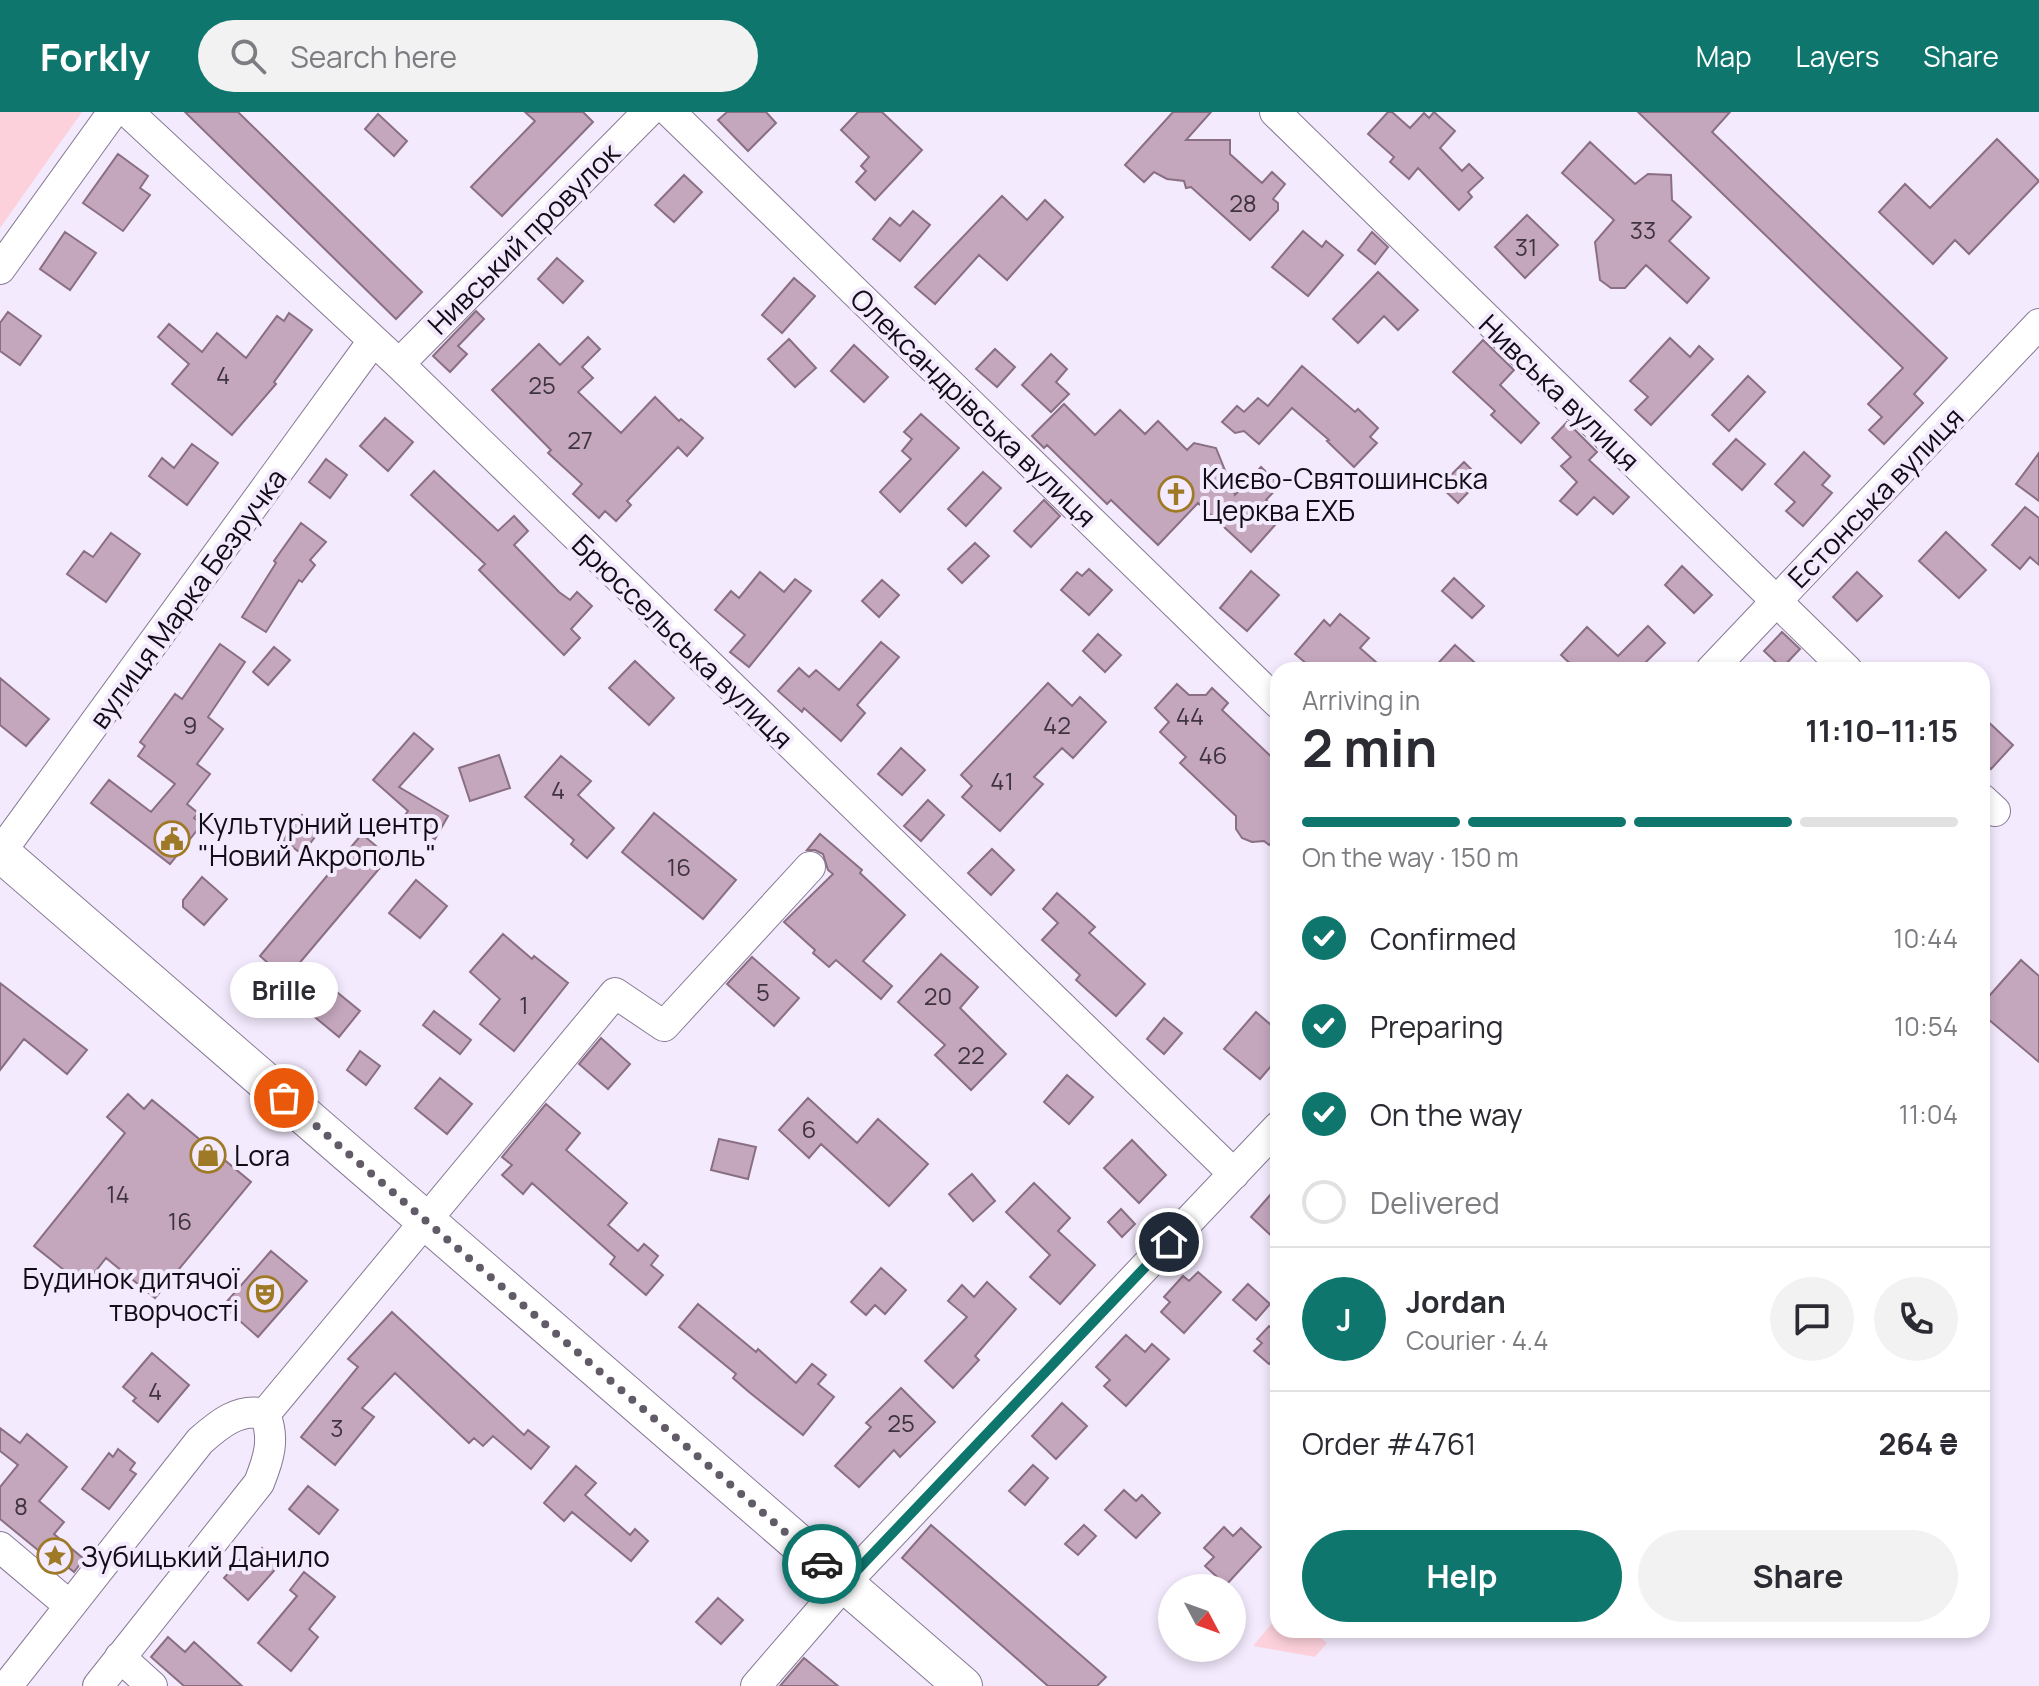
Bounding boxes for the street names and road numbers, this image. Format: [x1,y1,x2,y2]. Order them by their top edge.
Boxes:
street label: Нивський провулок [419,133,628,342]
street label: Олександрівська вулиця [843,279,1105,535]
street label: Нивська вулиця [1471,306,1649,478]
street label: Естонська вулиця [1779,398,1971,596]
street label: вулиця Марка Безручка [80,460,294,736]
street label: Брюссельська вулиця [564,525,802,757]

